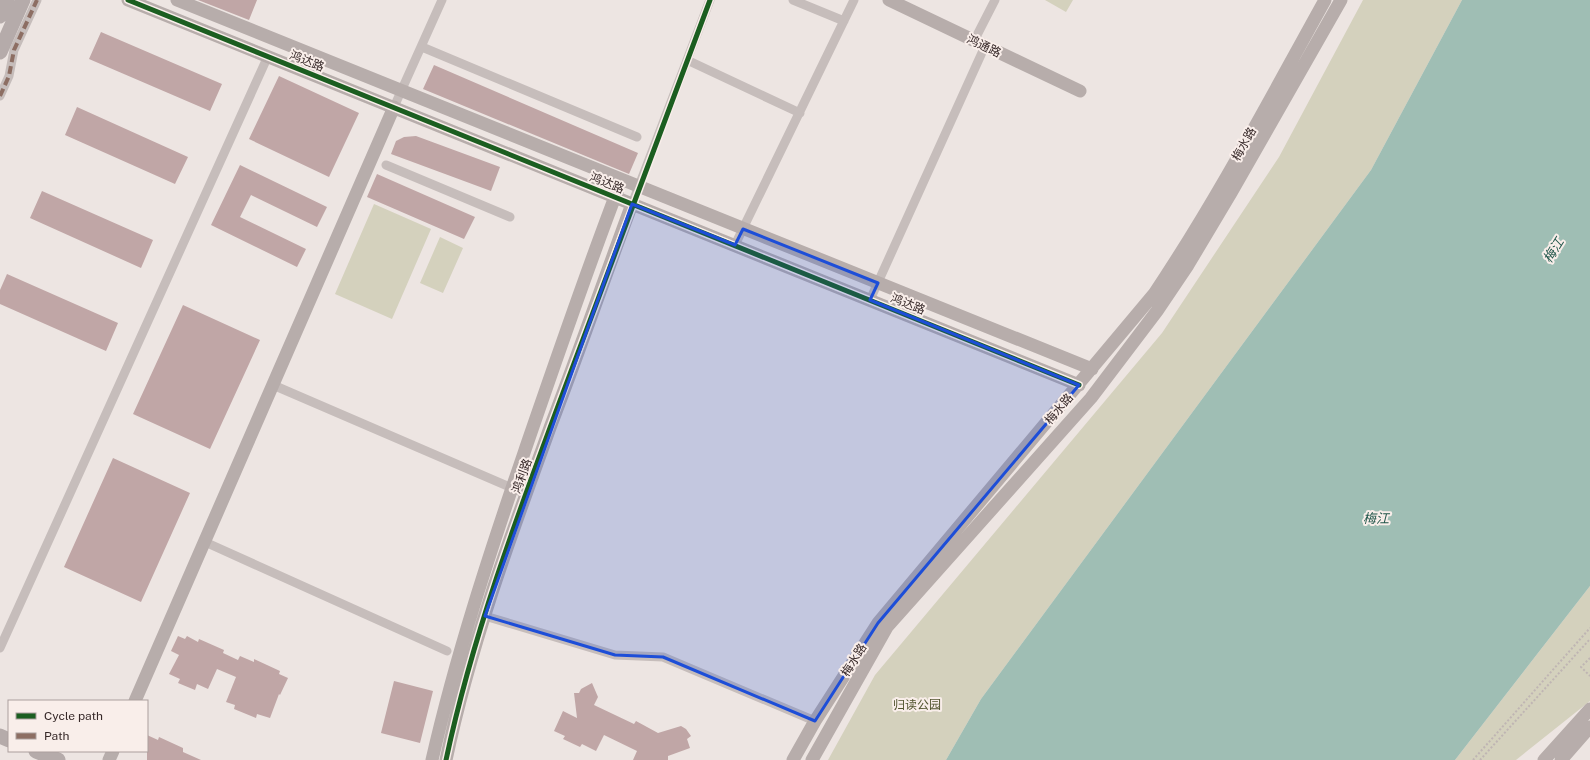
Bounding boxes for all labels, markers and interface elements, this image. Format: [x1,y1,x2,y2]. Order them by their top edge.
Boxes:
street label: 鸿通路 [965,32,1003,60]
street label: 鸿达路 [288,48,326,74]
street label: 梅水路 [1229,125,1259,163]
street label: 鸿达路 [588,170,626,196]
water label: 梅江 [1540,234,1568,265]
street label: 鸿达路 [889,291,927,317]
street label: 梅水路 [1042,391,1076,427]
street label: 鸿利路 [509,457,535,495]
water label: 梅江 [1363,511,1391,526]
street label: 梅水路 [839,641,869,679]
park label: 归读公园 [893,698,941,712]
legend [8,700,148,752]
text: Cycle path [44,709,103,723]
text: Path [44,729,70,743]

